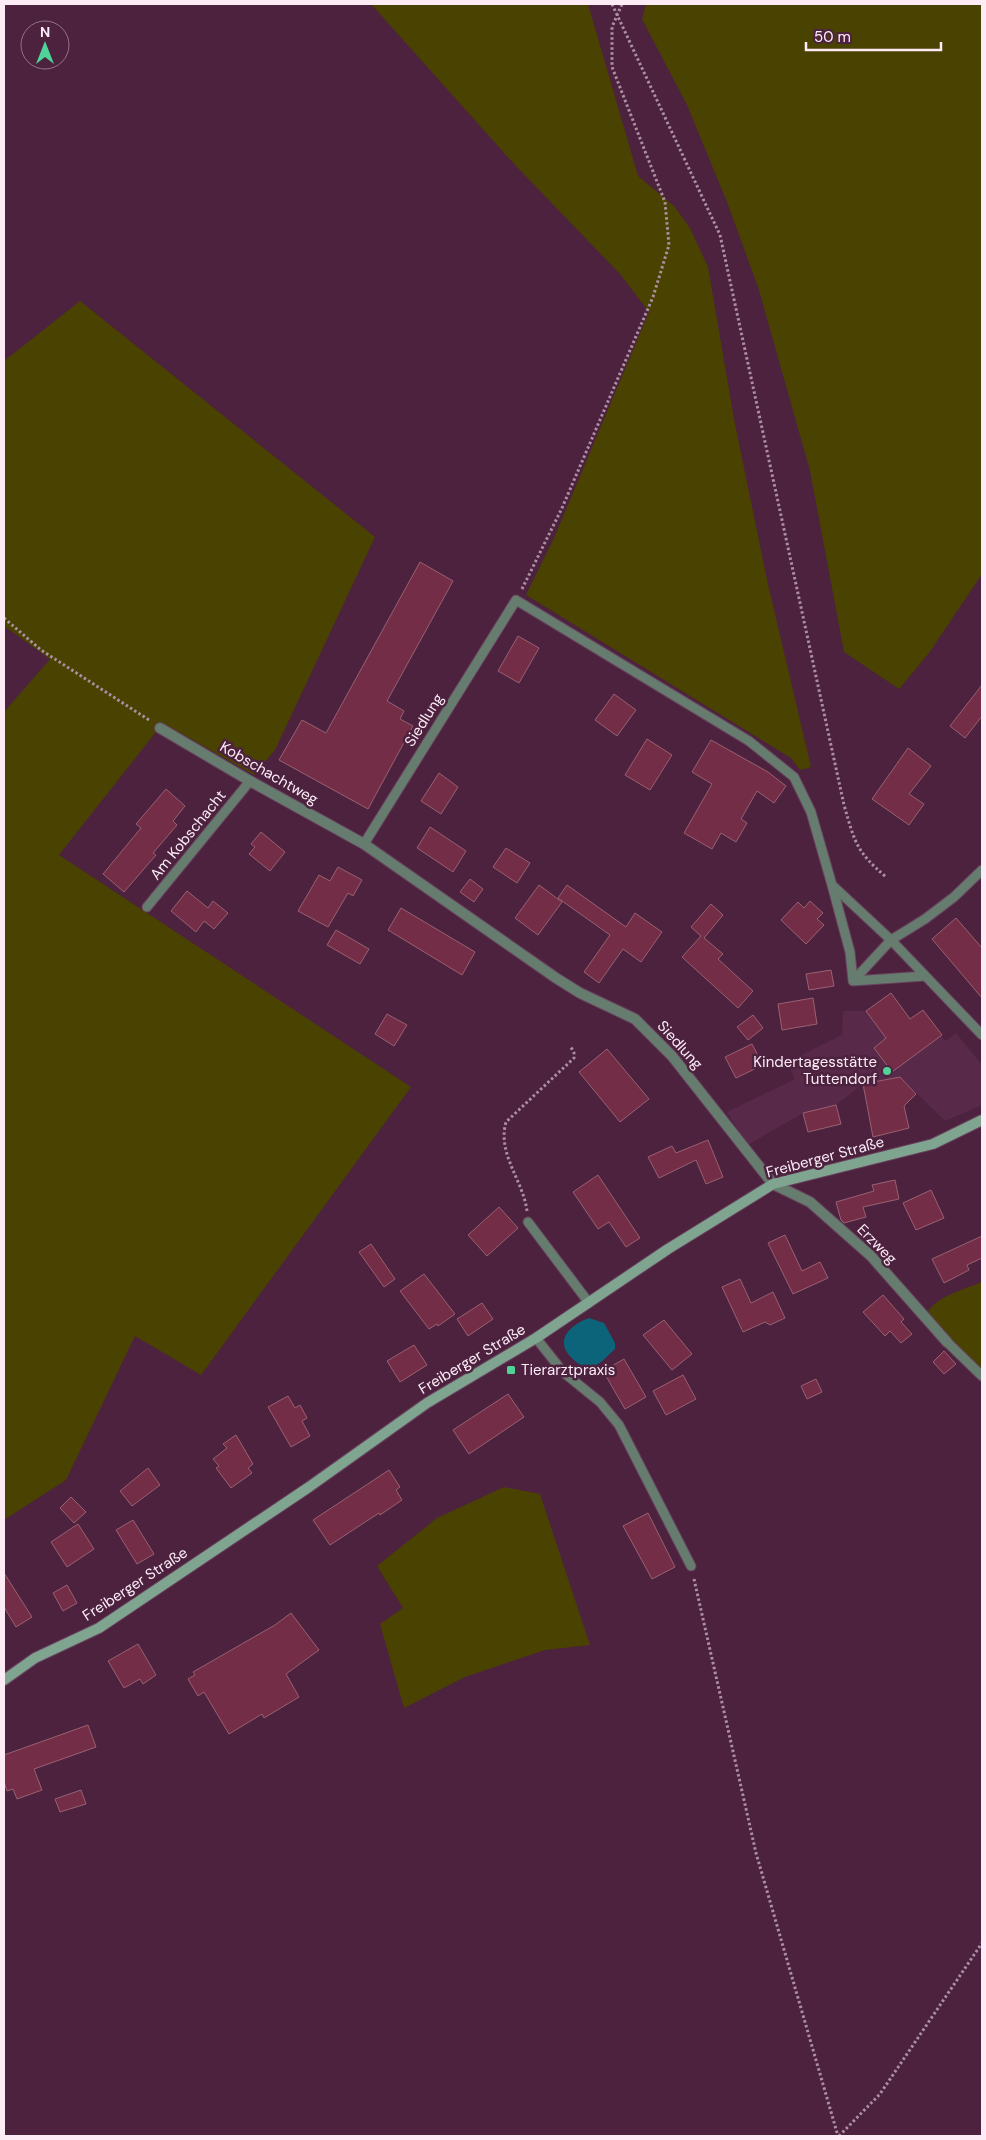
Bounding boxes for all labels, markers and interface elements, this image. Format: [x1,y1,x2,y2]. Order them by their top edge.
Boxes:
north arrow [20,20,70,70]
scale bar [806,20,941,52]
text: N [40,23,50,41]
text: 50 m [814,27,851,47]
street label: Siedlung [400,690,448,750]
street label: Kobschachtweg [216,737,322,809]
street label: Am Kobschacht [146,786,230,884]
street label: Siedlung [653,1016,707,1074]
place label: Kindertagesstätte Tuttendorf [753,1052,877,1089]
marker: Kindertagesstätte Tuttendorf [881,1065,893,1077]
street label: Freiberger Straße [764,1132,886,1182]
street label: Erzweg [853,1220,901,1268]
street label: Freiberger Straße [415,1319,529,1399]
place label: Tierarztpraxis [521,1360,615,1380]
marker: Tierarztpraxis [505,1364,517,1376]
street label: Freiberger Straße [79,1543,191,1625]

